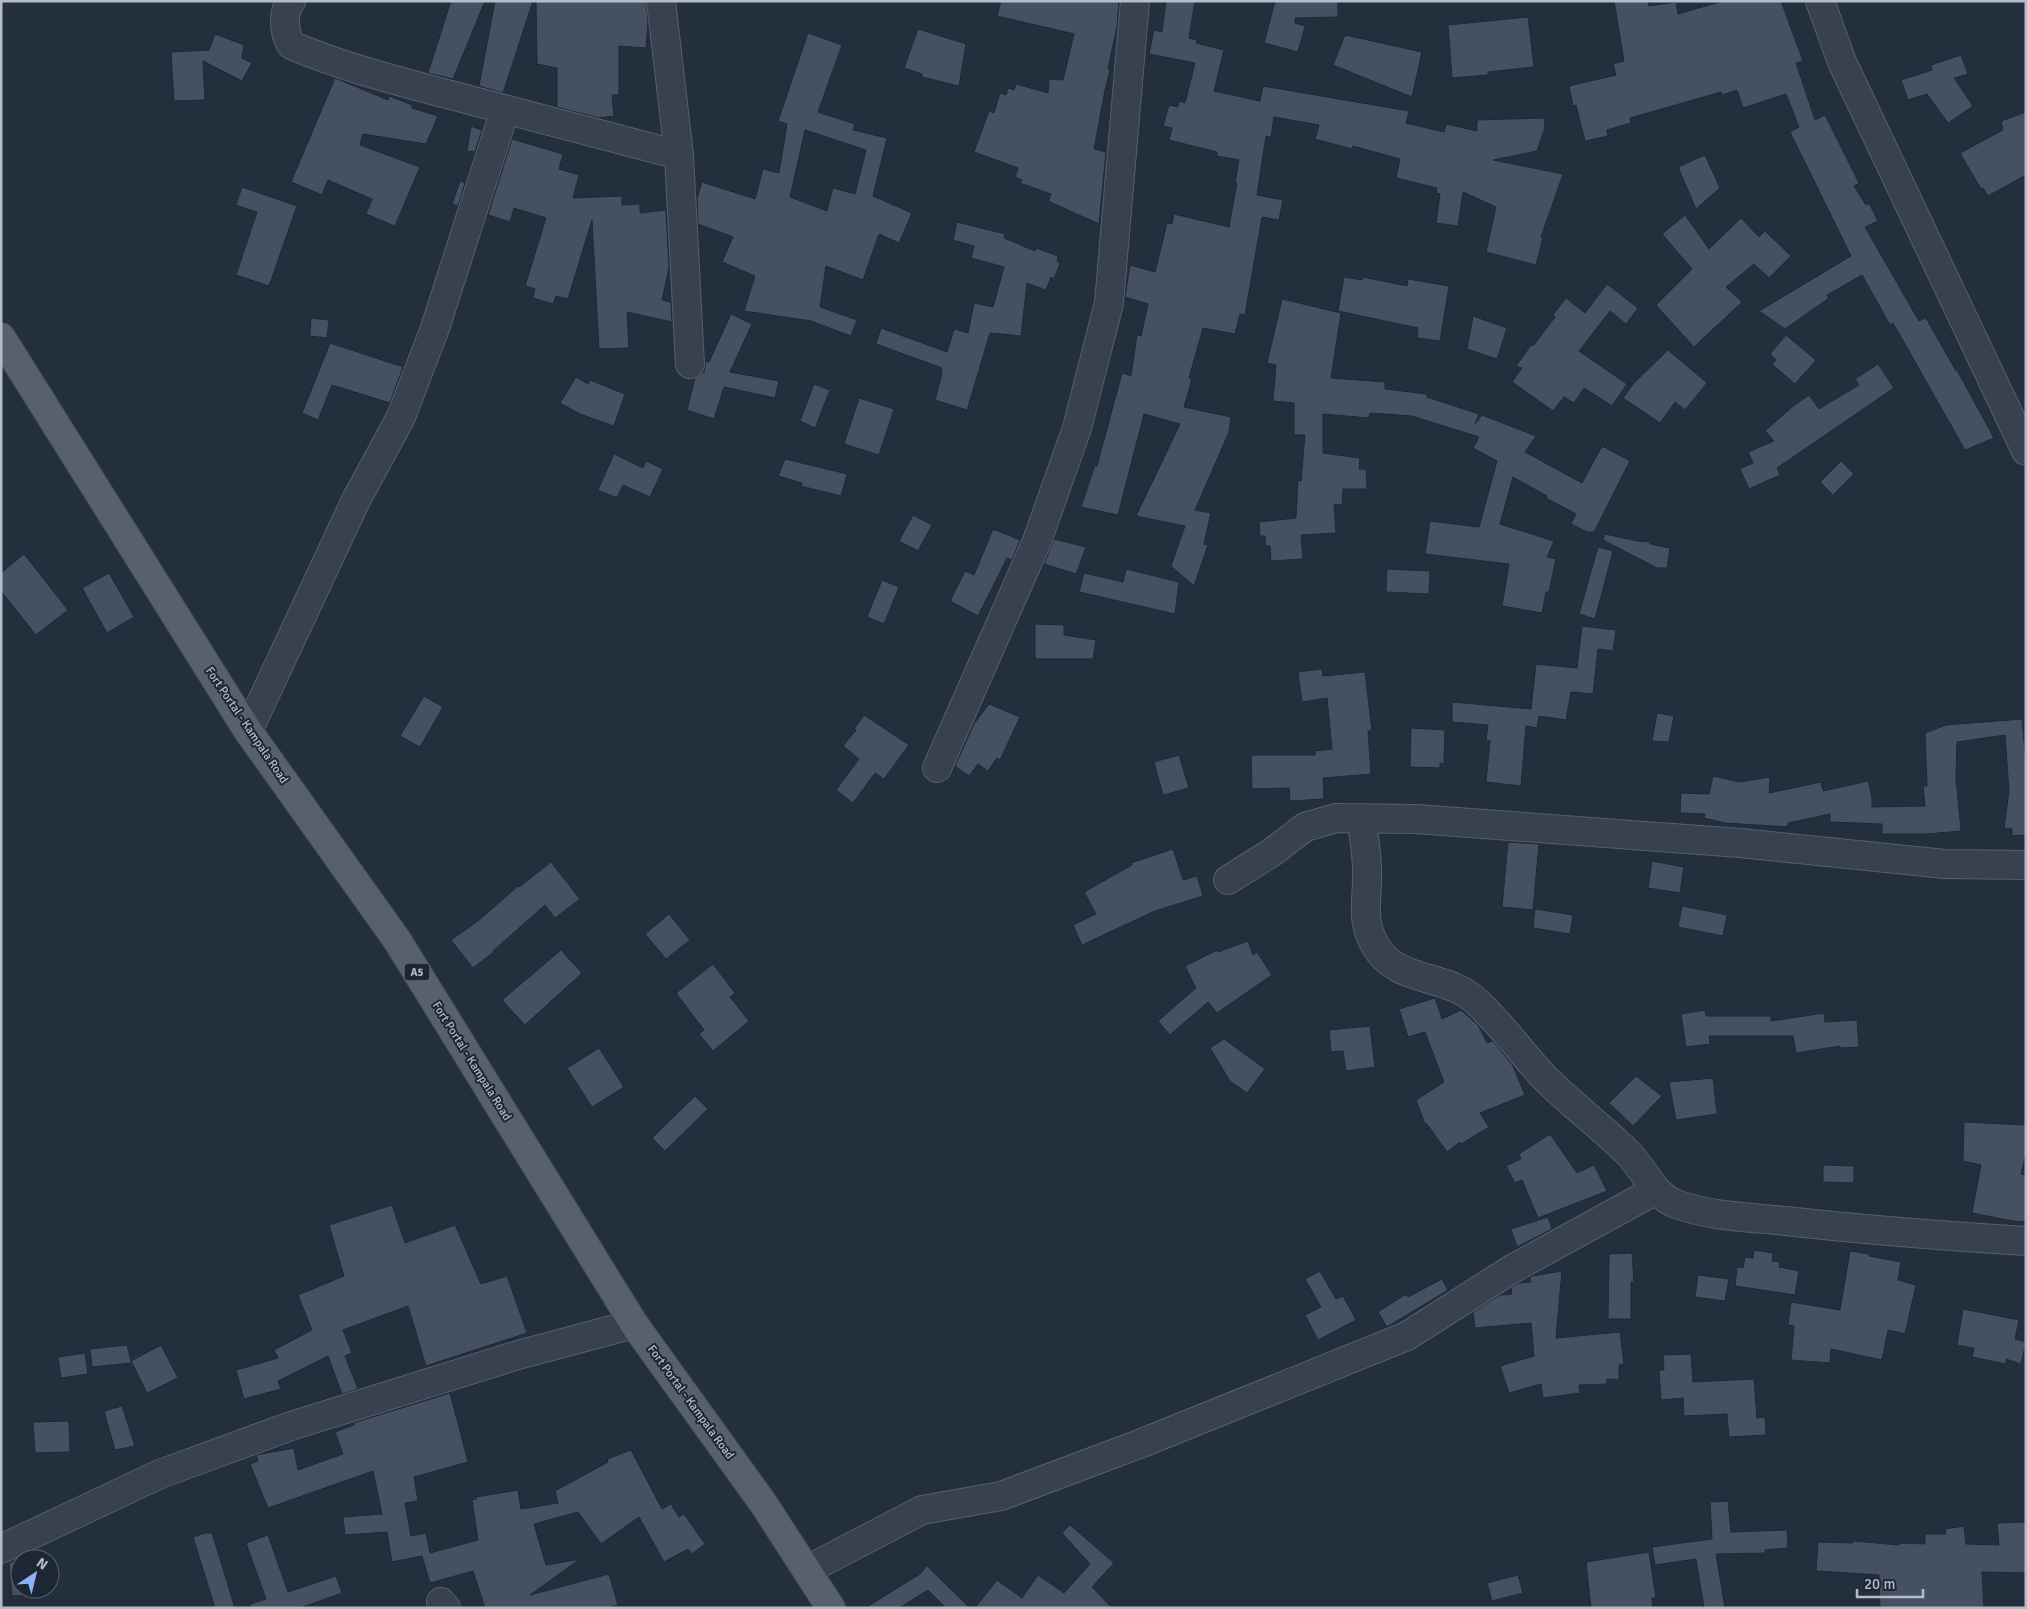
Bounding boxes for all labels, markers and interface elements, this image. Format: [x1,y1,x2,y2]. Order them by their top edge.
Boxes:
street label: Fort Portal - Kampala Road [202,664,291,786]
road number: A5 [404,964,430,980]
street label: Fort Portal - Kampala Road [429,999,514,1124]
street label: Fort Portal - Kampala Road [644,1342,737,1462]
north arrow [10,1549,60,1599]
text: N [33,1554,51,1574]
scale bar [1857,1566,1923,1598]
text: 20 m [1864,1575,1895,1593]

